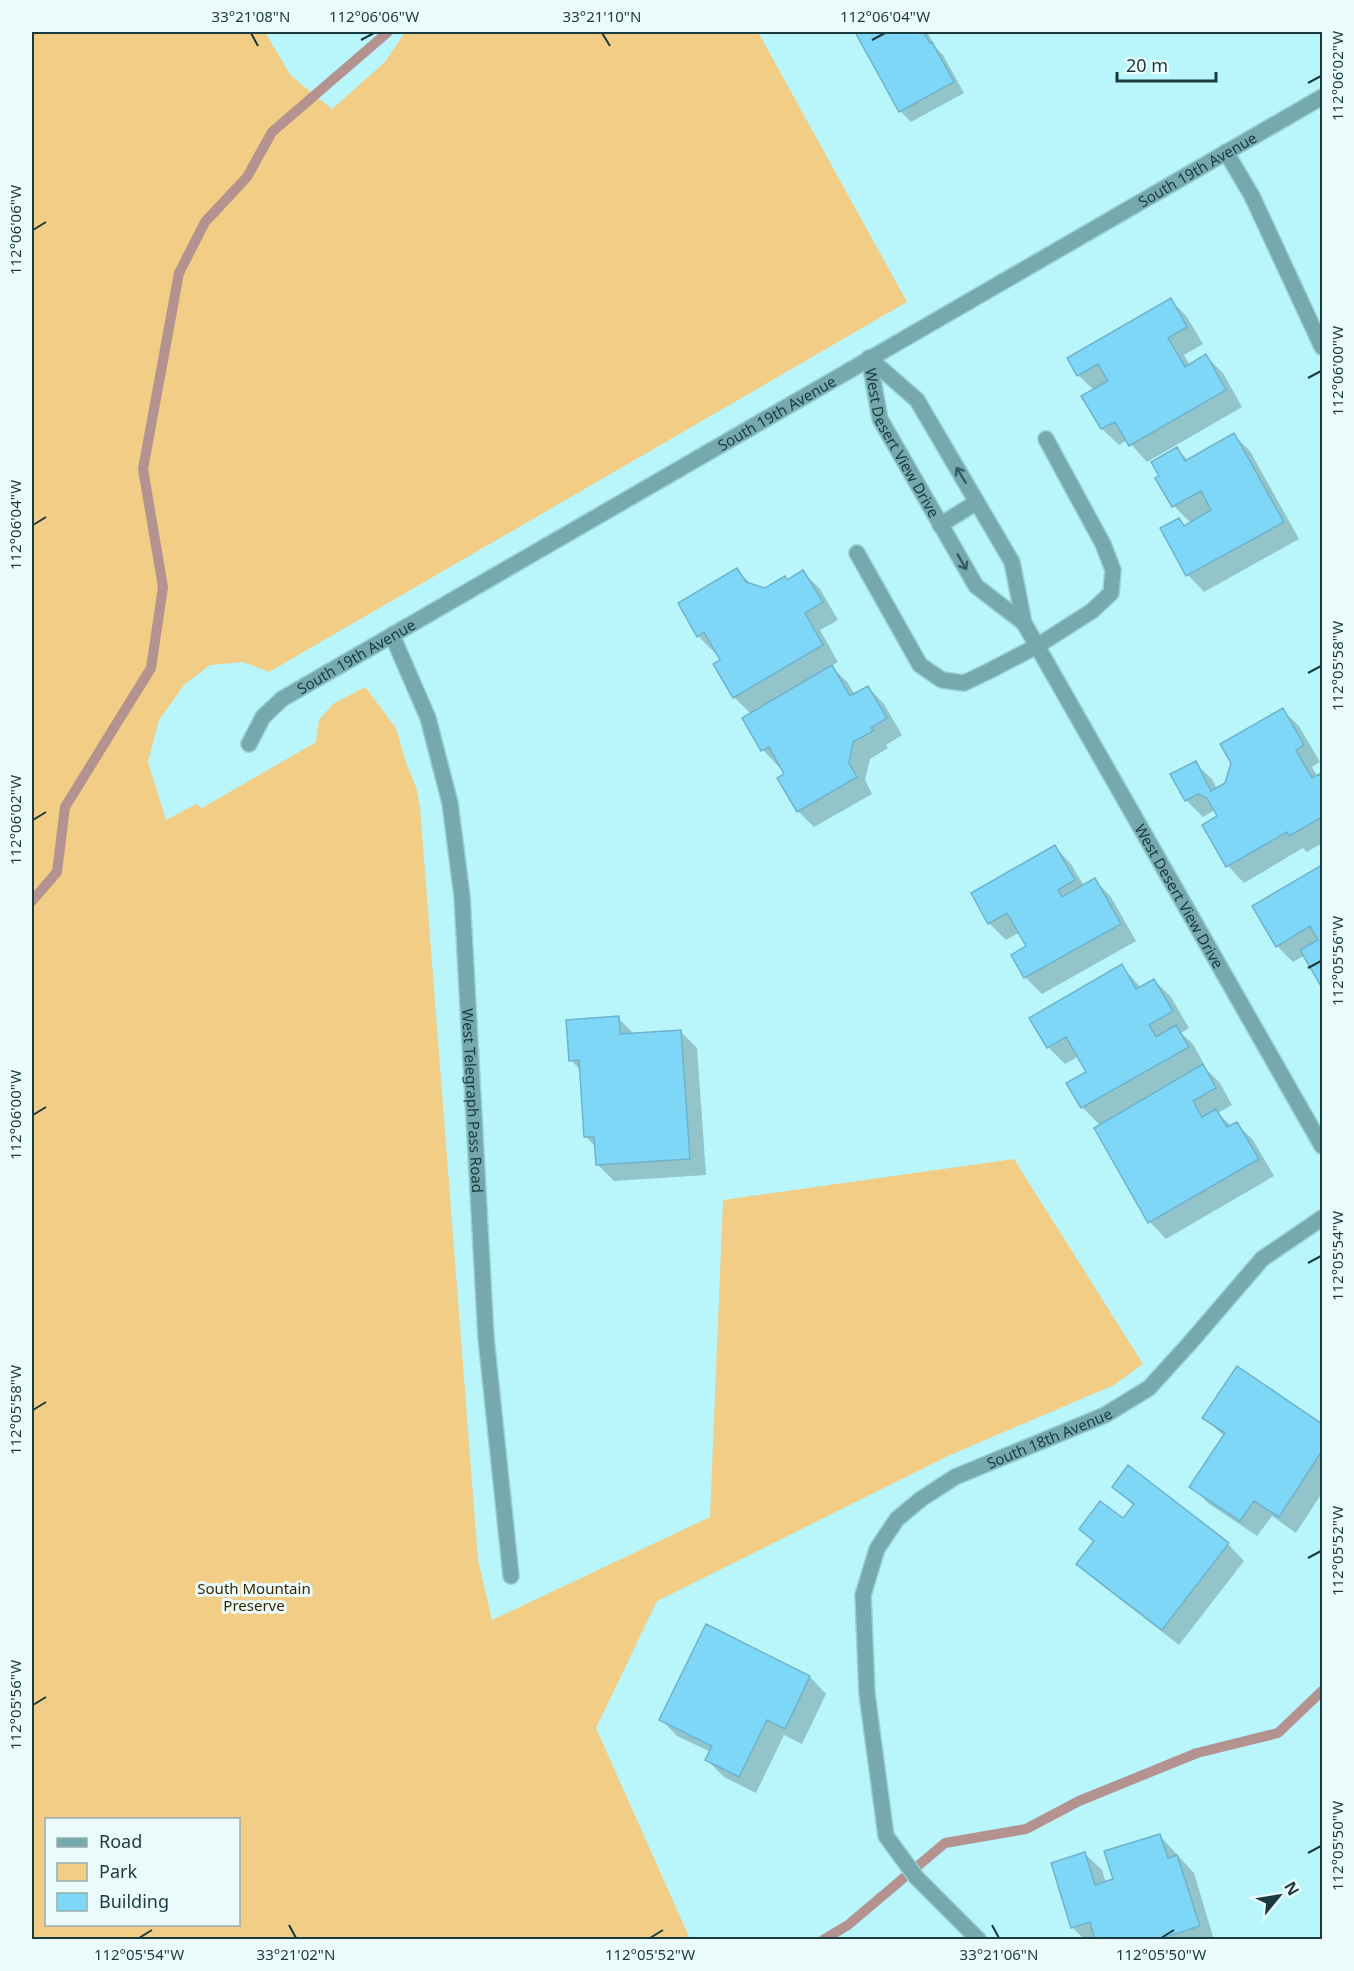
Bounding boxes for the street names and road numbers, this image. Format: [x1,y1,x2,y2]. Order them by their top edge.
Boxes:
street label: South 19th Avenue [1134,127,1260,211]
street label: West Desert View Drive [861,366,944,521]
street label: South 19th Avenue [714,371,839,455]
street label: South 19th Avenue [293,614,419,698]
street label: West Desert View Drive [1131,820,1229,972]
street label: West Telegraph Pass Road [458,1008,488,1193]
street label: South 18th Avenue [984,1403,1116,1473]

